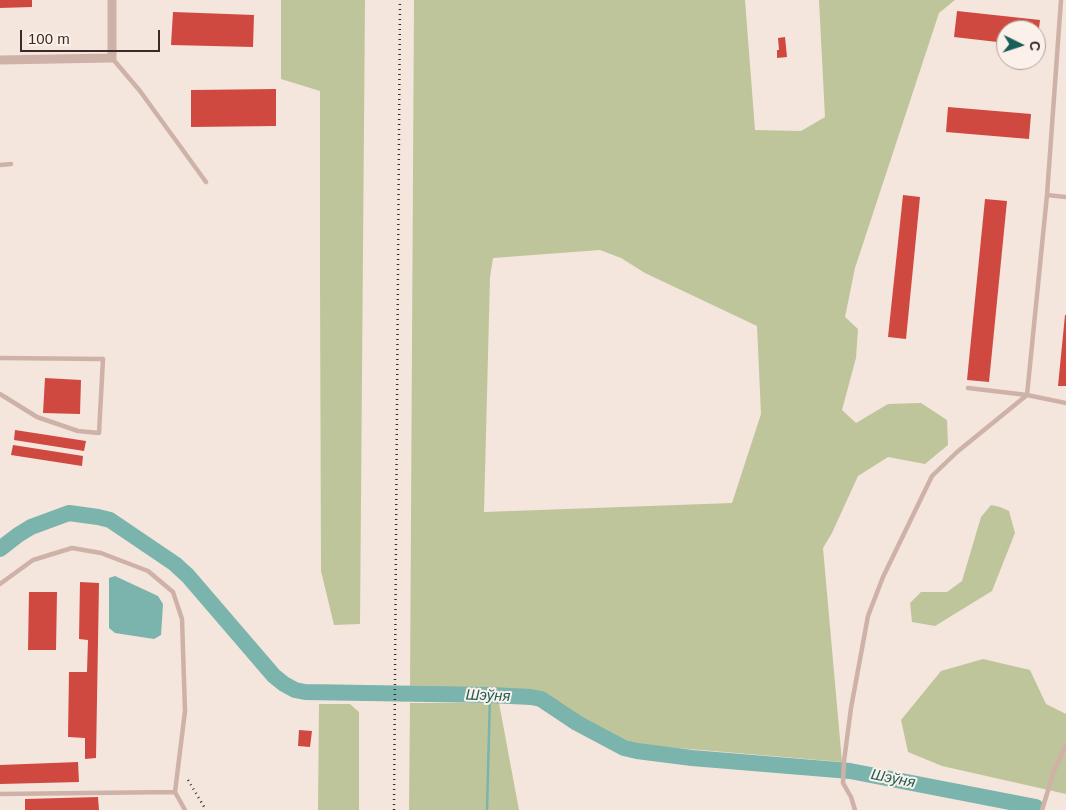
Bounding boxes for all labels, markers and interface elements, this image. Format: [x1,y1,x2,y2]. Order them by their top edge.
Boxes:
scale bar [22,20,162,52]
north arrow [996,20,1046,70]
text: 100 m [28,30,70,47]
text: С [1027,40,1043,52]
water label: Шэўня [465,686,511,706]
water label: Шэўня [869,766,917,792]

